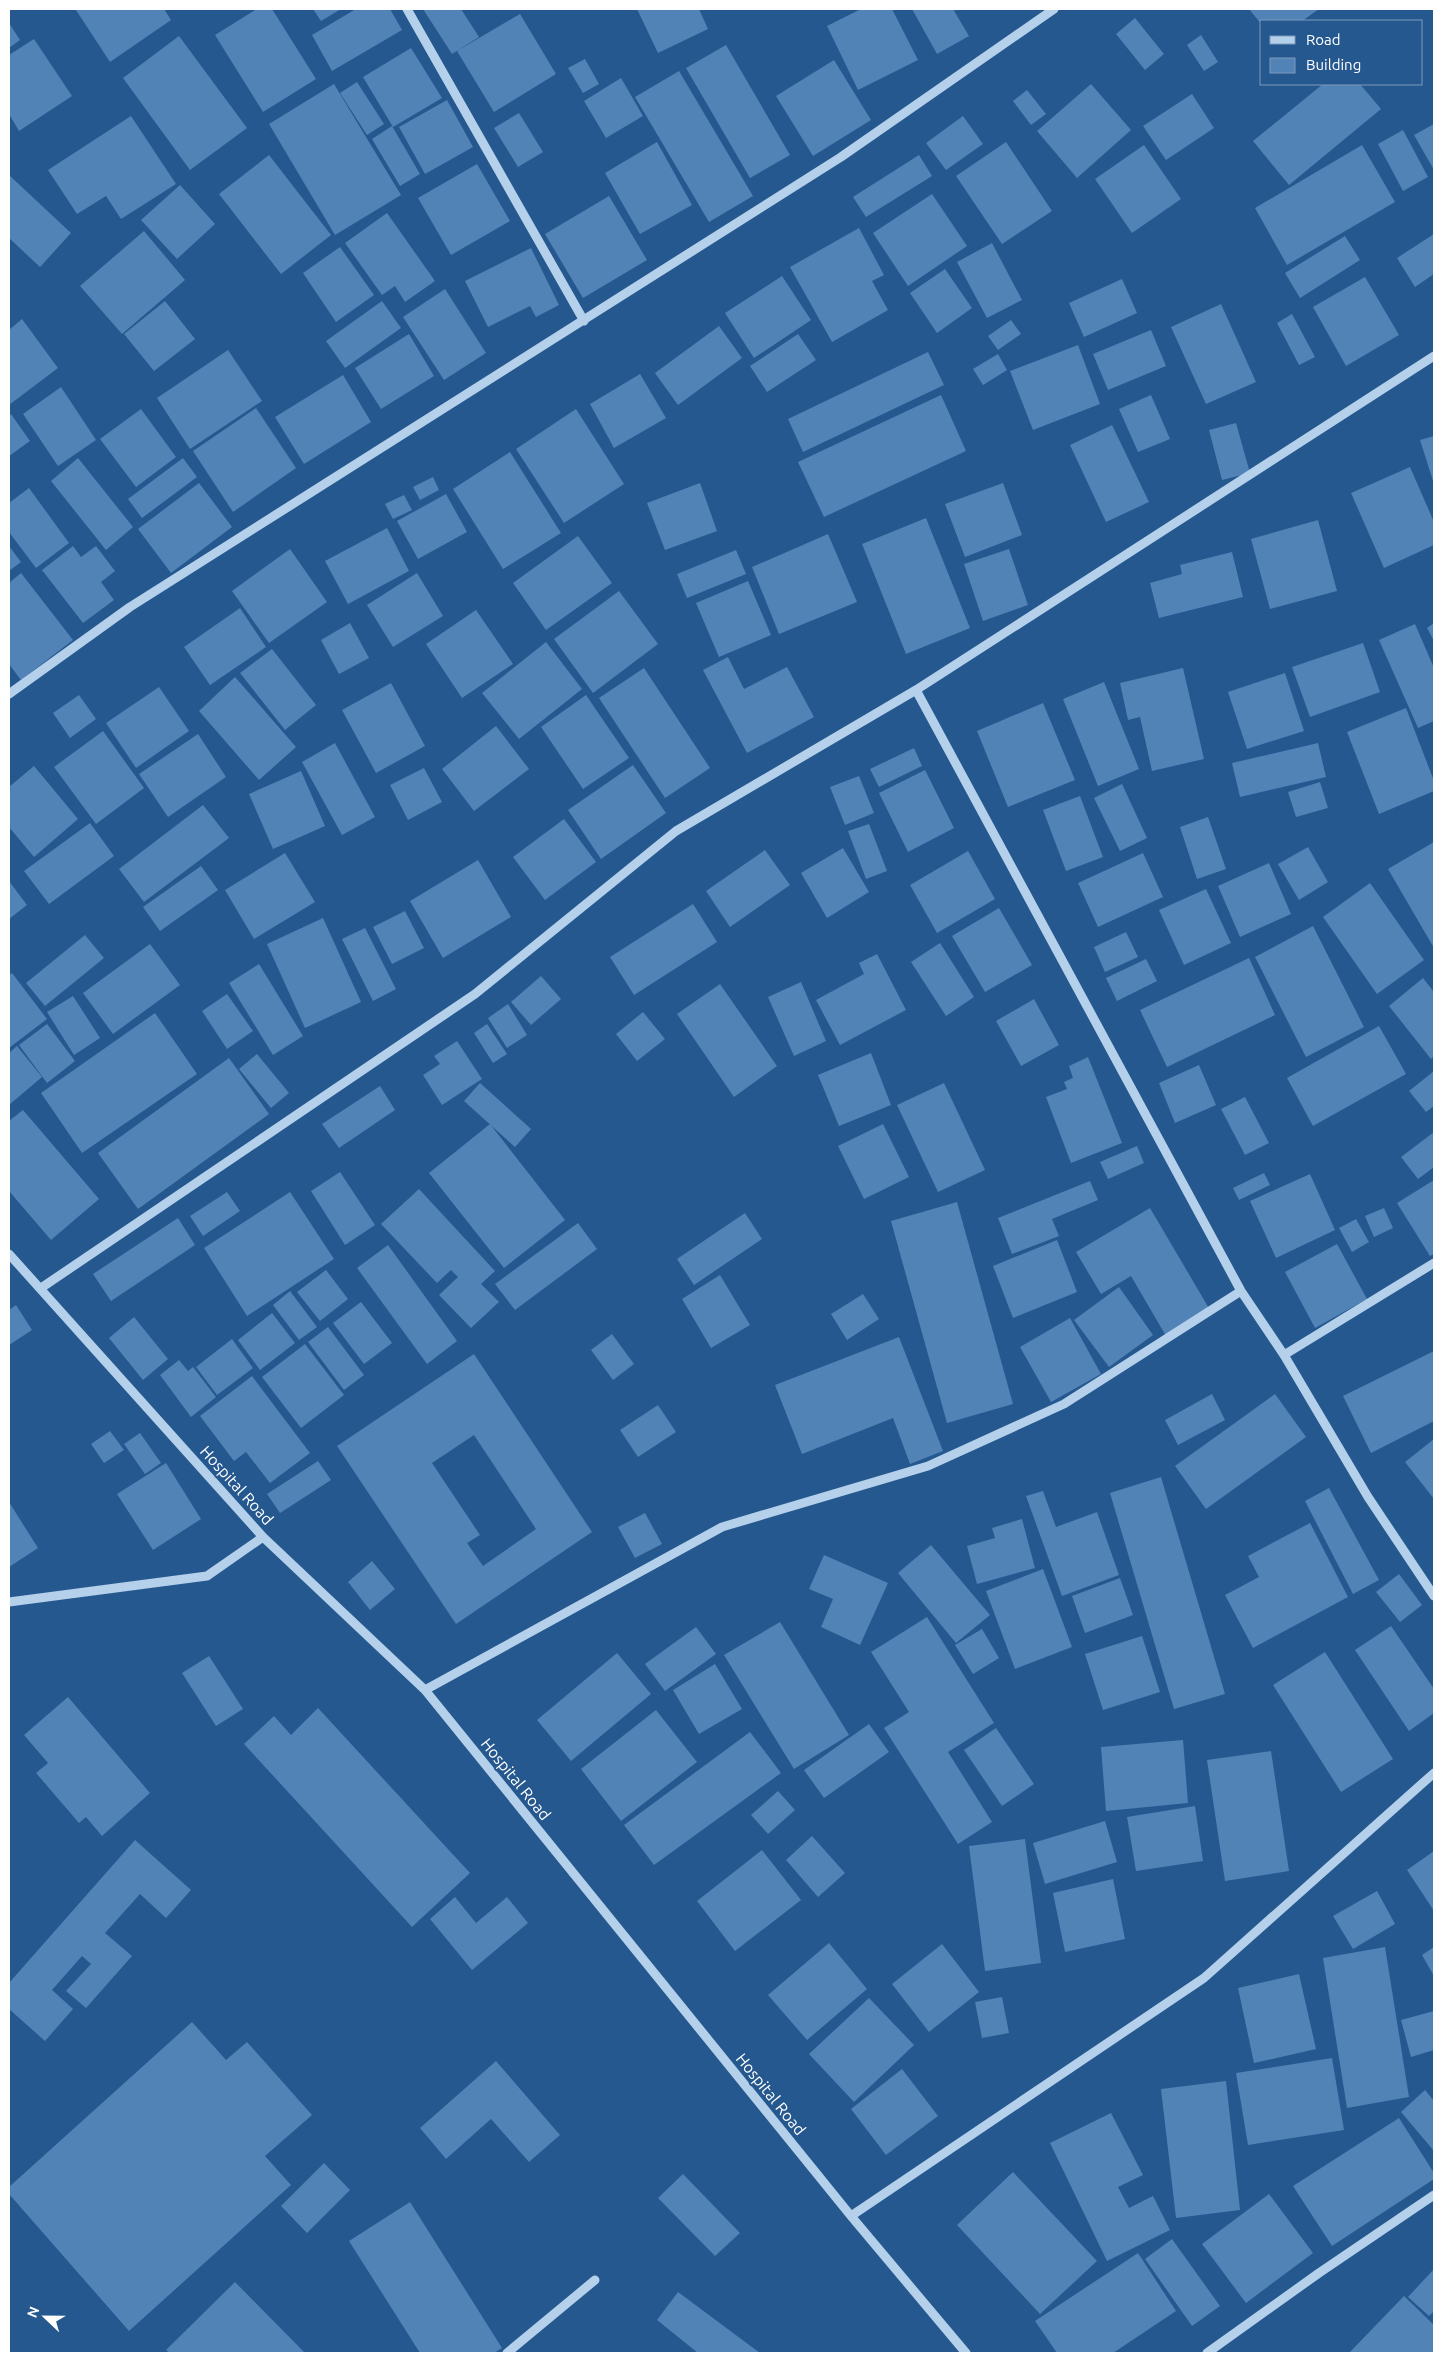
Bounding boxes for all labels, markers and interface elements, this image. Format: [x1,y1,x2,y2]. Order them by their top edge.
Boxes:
legend [1260,20,1423,85]
text: Road [1306,31,1341,48]
text: Building [1306,56,1361,73]
street label: Hospital Road [197,1442,277,1528]
street label: Hospital Road [478,1735,554,1823]
street label: Hospital Road [733,2050,809,2138]
north arrow [20,2292,70,2342]
text: N [24,2304,42,2320]

